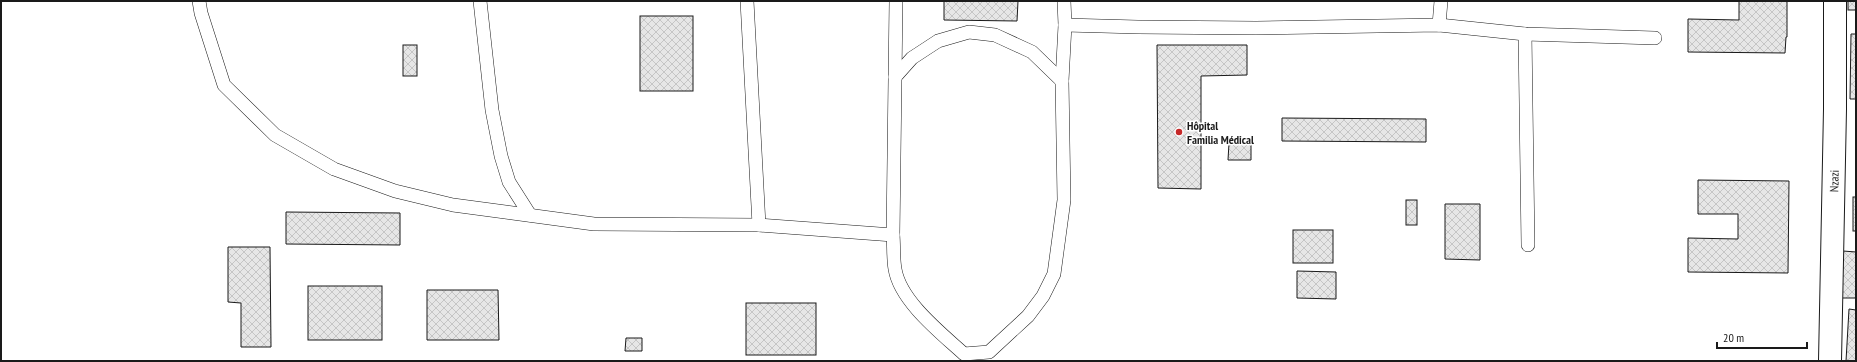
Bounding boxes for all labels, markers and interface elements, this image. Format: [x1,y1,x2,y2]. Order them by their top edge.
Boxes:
place label: Hôpital Familia Médical [1187,118,1254,147]
marker: Hôpital Familia Médical [1174,127,1184,137]
street label: Nzazi [1826,170,1842,192]
scale bar [1717,324,1807,350]
text: 20 m [1723,330,1744,345]

